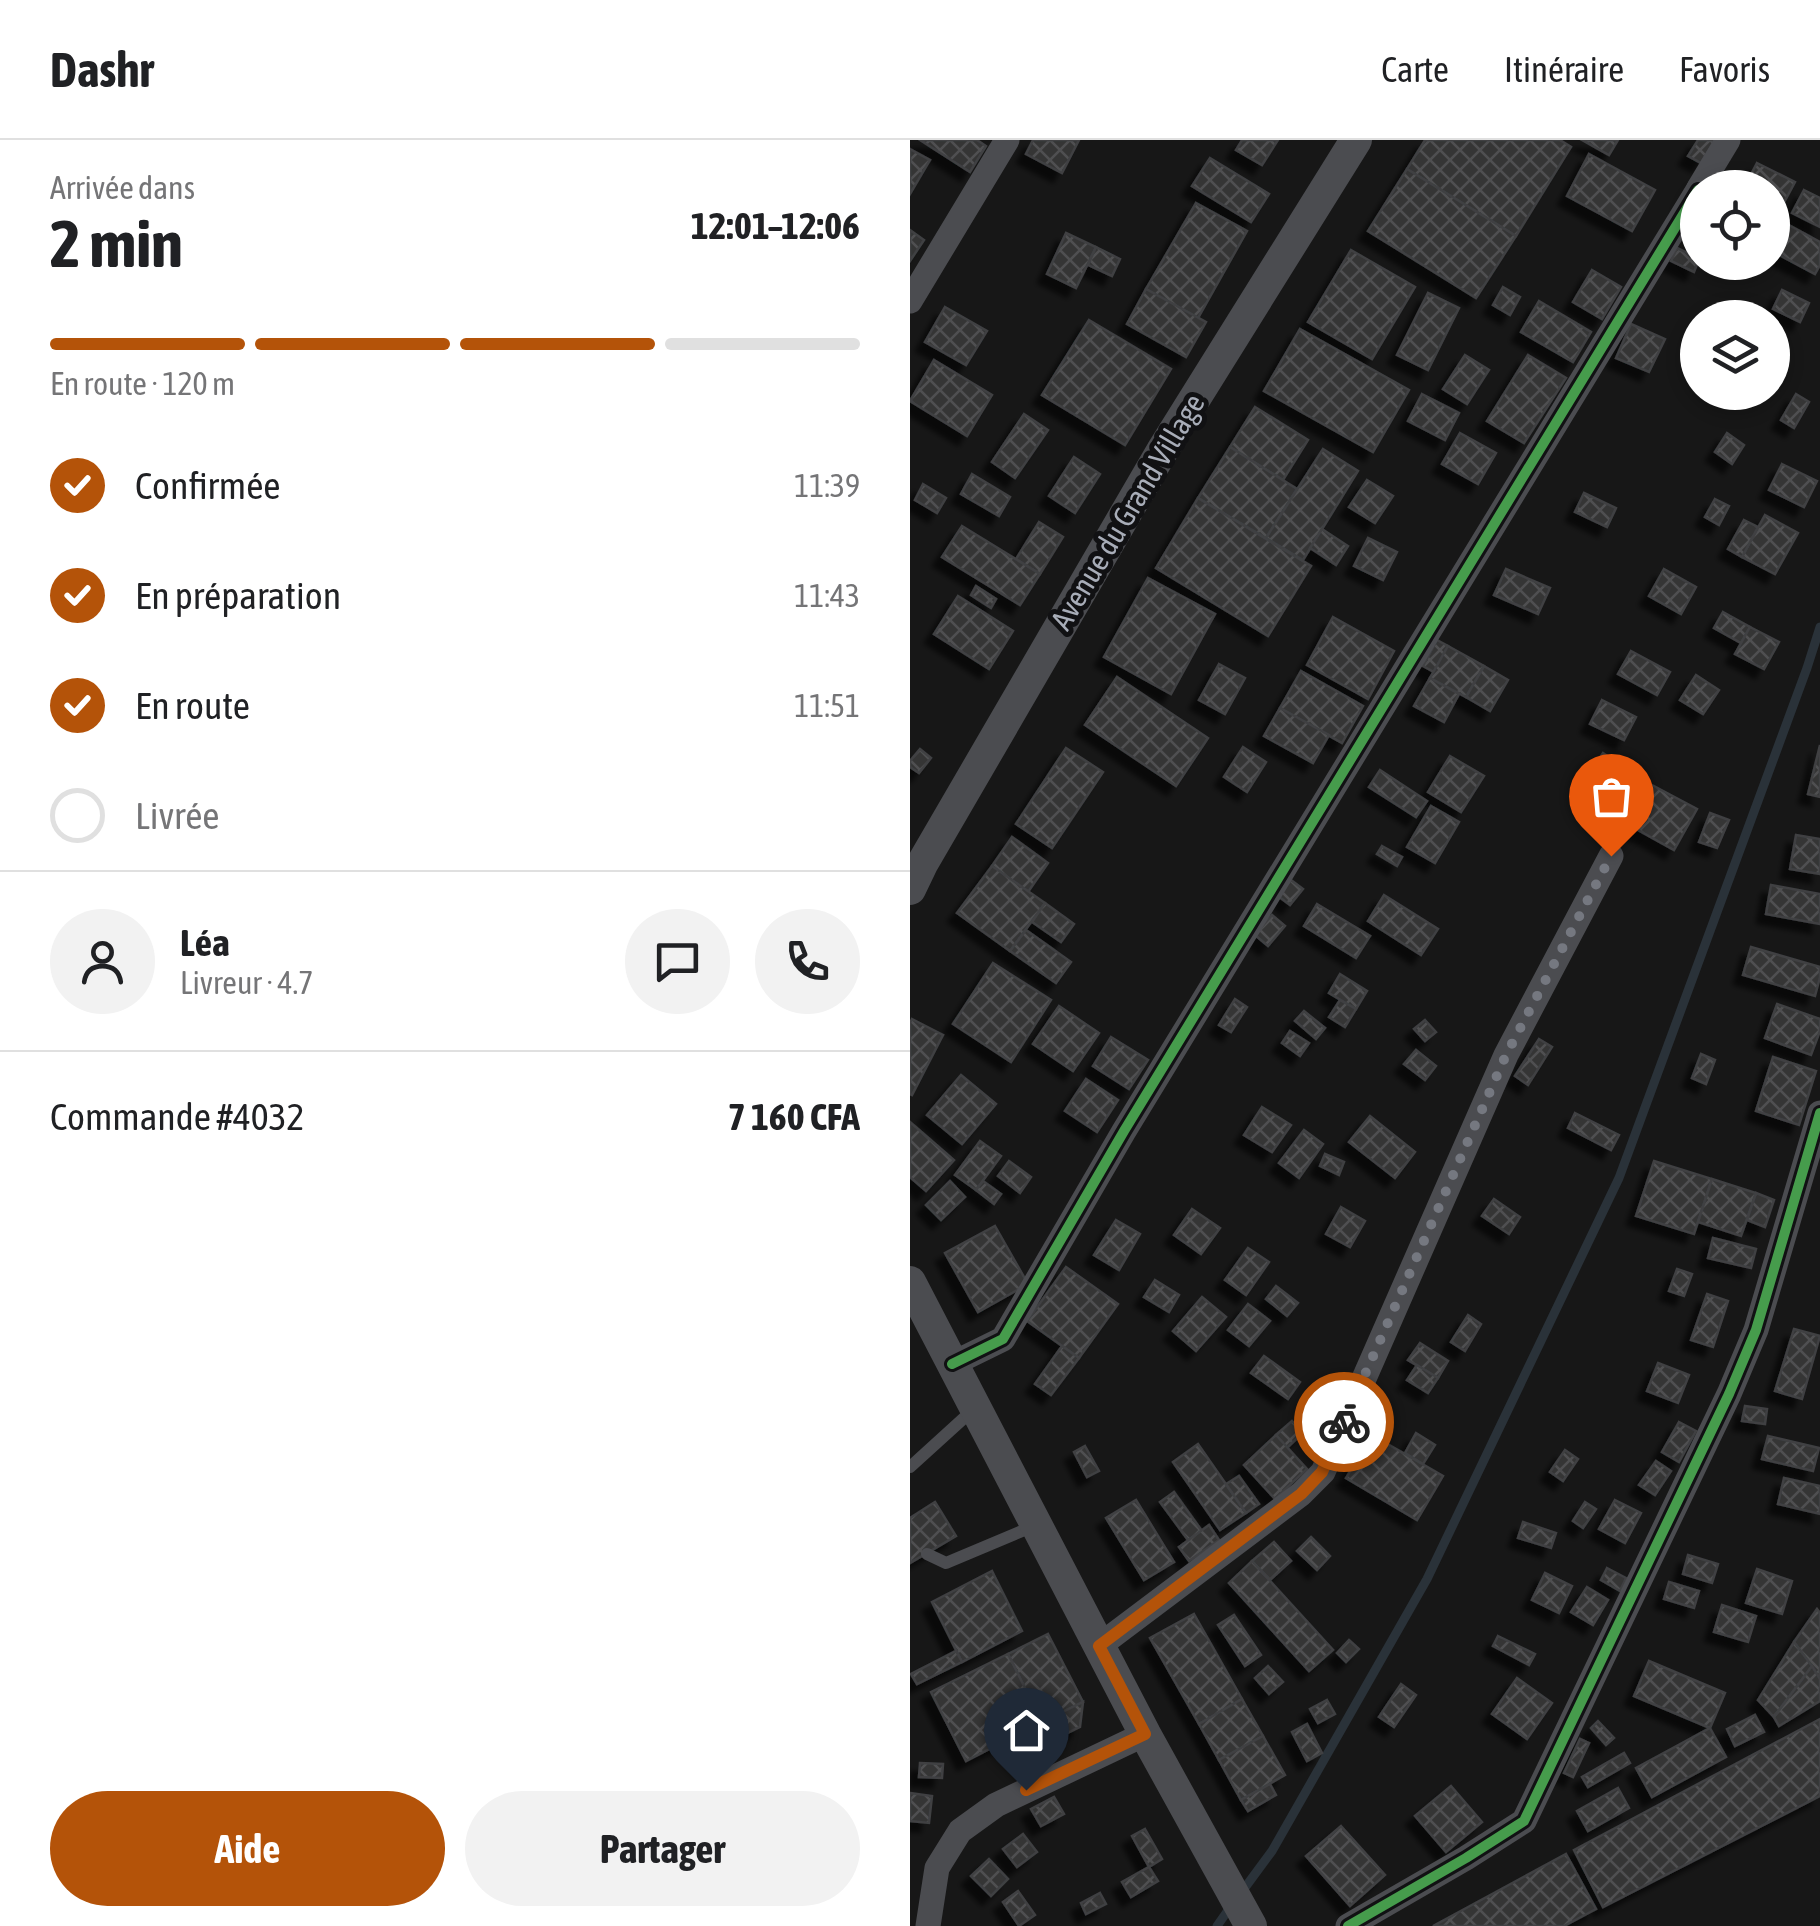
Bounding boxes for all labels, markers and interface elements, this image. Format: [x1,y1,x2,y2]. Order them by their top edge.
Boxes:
text: Dashr [50,42,154,97]
text: Carte [1381,49,1449,89]
text: Itinéraire [1504,49,1624,89]
text: Favoris [1679,49,1770,89]
text: Arrivée dans [50,169,195,206]
map controls [1680,170,1790,410]
button: locate [1680,170,1790,280]
text: 12:01–12:06 [691,204,860,247]
text: 2 min [50,206,183,281]
button: layers [1680,300,1790,410]
text: En route · 120 m [50,365,235,402]
street label: Avenue du Grand Village [1043,388,1211,635]
icon: check [50,458,105,513]
text: Confirmée [135,464,281,507]
text: 11:39 [794,467,860,504]
icon: check [50,568,105,623]
text: En préparation [135,574,341,617]
text: 11:43 [794,577,860,614]
icon: check [50,678,105,733]
text: En route [135,684,250,727]
text: 11:51 [794,687,860,724]
pin [1569,754,1654,857]
icon: bag [1584,769,1639,824]
text: Livrée [135,794,220,837]
button: person [50,909,155,1014]
button: chat [625,909,730,1014]
button: phone [755,909,860,1014]
text: Léa [180,921,230,964]
text: Livreur · 4.7 [180,964,313,1001]
text: Commande #4032 [50,1095,304,1138]
text: 7 160 CFA [728,1095,860,1138]
courier [1294,1372,1394,1472]
icon: bike [1317,1395,1372,1450]
pin [984,1688,1069,1791]
icon: home [999,1703,1054,1758]
button: Aide [50,1791,445,1906]
button: Partager [465,1791,860,1906]

